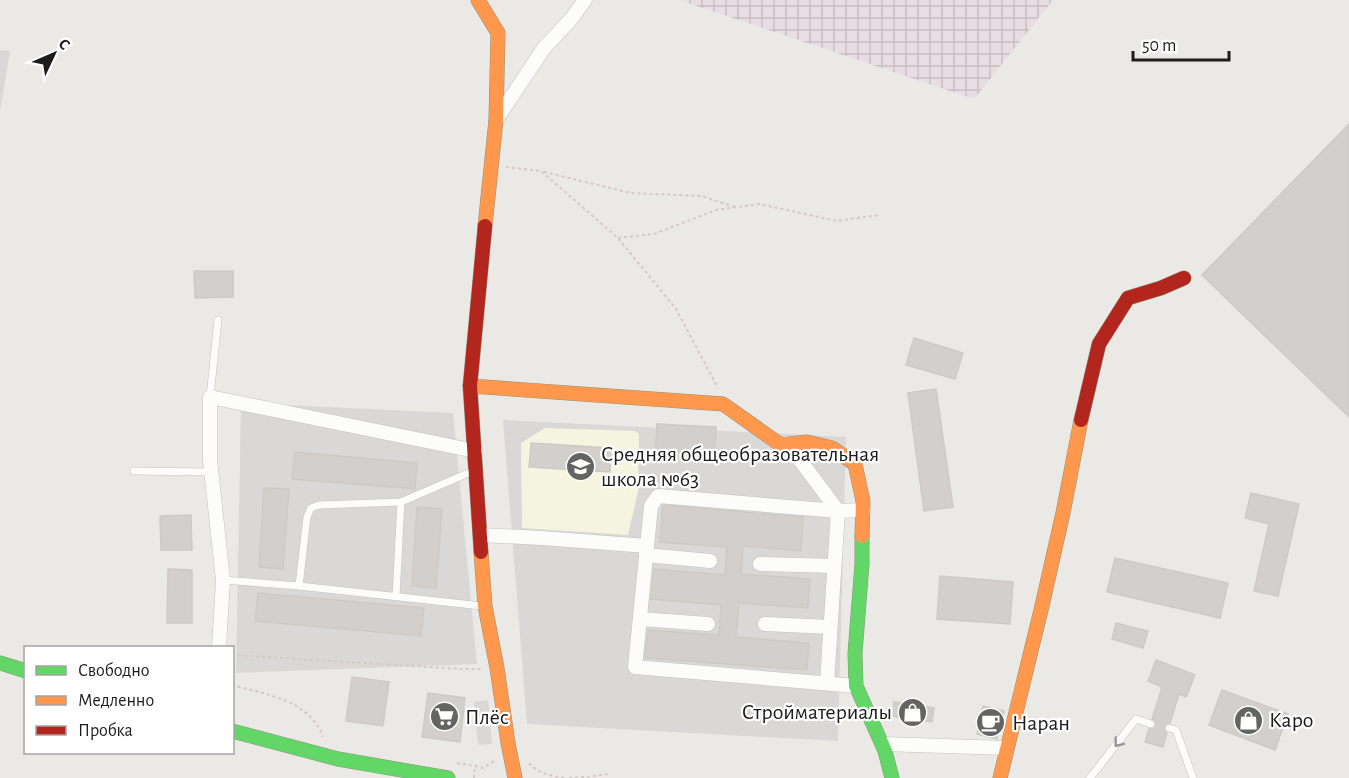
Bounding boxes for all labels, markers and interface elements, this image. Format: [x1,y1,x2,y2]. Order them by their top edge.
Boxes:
north arrow [24,24,84,84]
scale bar [1133,24,1229,62]
text: С [55,36,73,53]
text: 50 m [1142,37,1176,55]
place label: Средняя общеобразовательная школа №63 [601,443,879,490]
school or university icon: Средняя общеобразовательная школа №63 [564,451,596,483]
legend [24,646,234,754]
text: Свободно [78,661,150,680]
text: Медленно [78,692,154,710]
shop icon: Стройматериалы [897,696,929,728]
supermarket icon: Плёс [428,701,460,733]
place label: Стройматериалы [742,701,892,723]
shop icon: Каро [1232,704,1264,736]
place label: Плёс [465,706,509,728]
cafe icon: Наран [975,707,1007,739]
place label: Каро [1269,709,1313,731]
place label: Наран [1012,712,1070,734]
text: Пробка [78,721,133,740]
one-way arrow [1114,736,1125,747]

